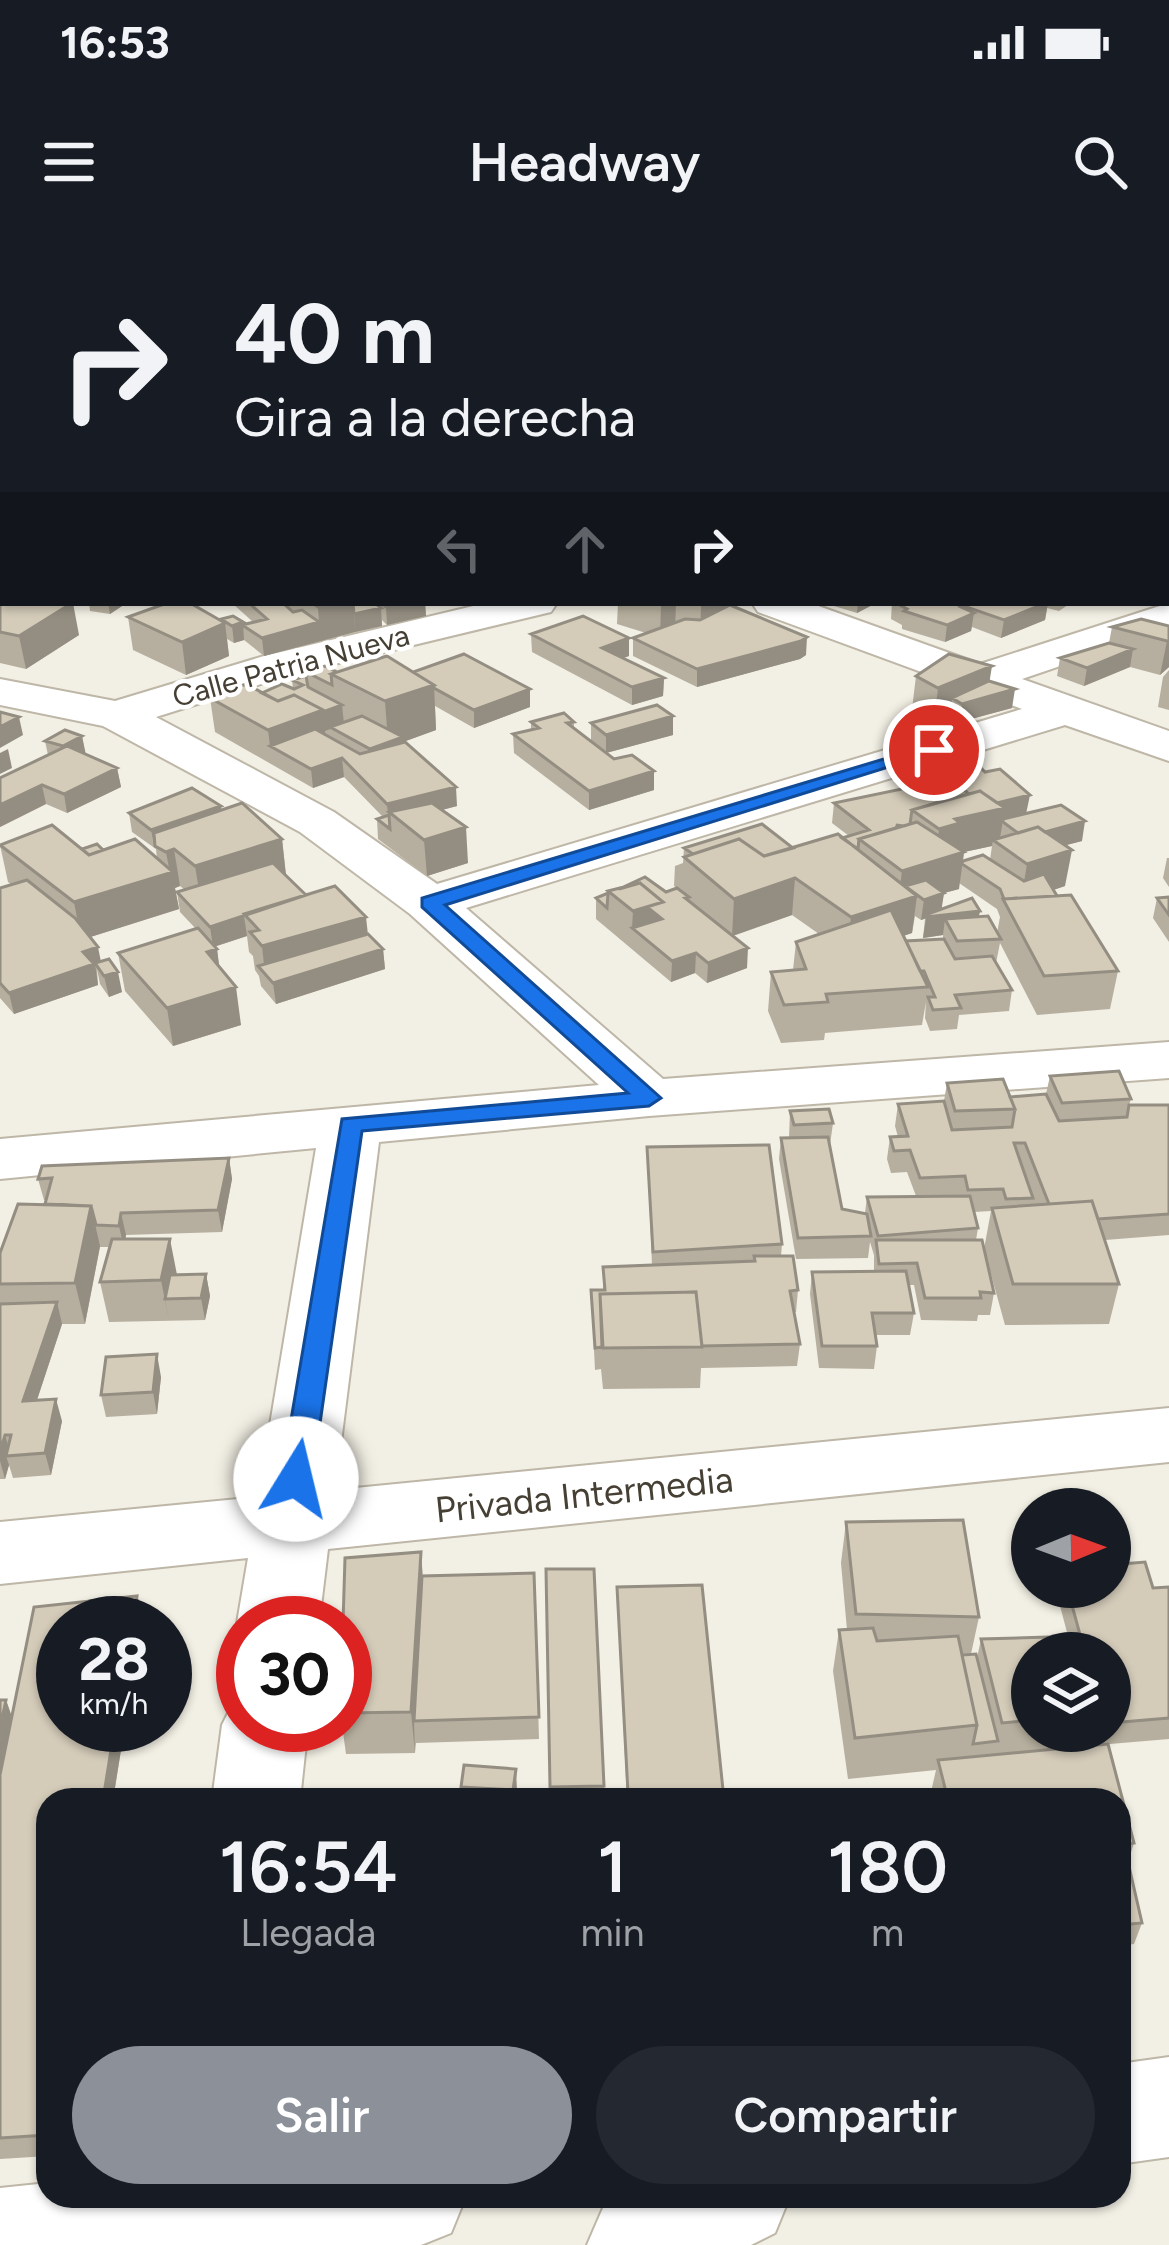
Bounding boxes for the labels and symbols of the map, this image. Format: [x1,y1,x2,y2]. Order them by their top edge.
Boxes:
street label: Calle Patria Nueva [168,616,413,715]
pin [883,699,985,801]
position arrow [233,1416,359,1542]
street label: Privada Intermedia [433,1457,735,1532]
north arrow [1011,1488,1131,1608]
speed limit sign: 30 [216,1596,372,1752]

